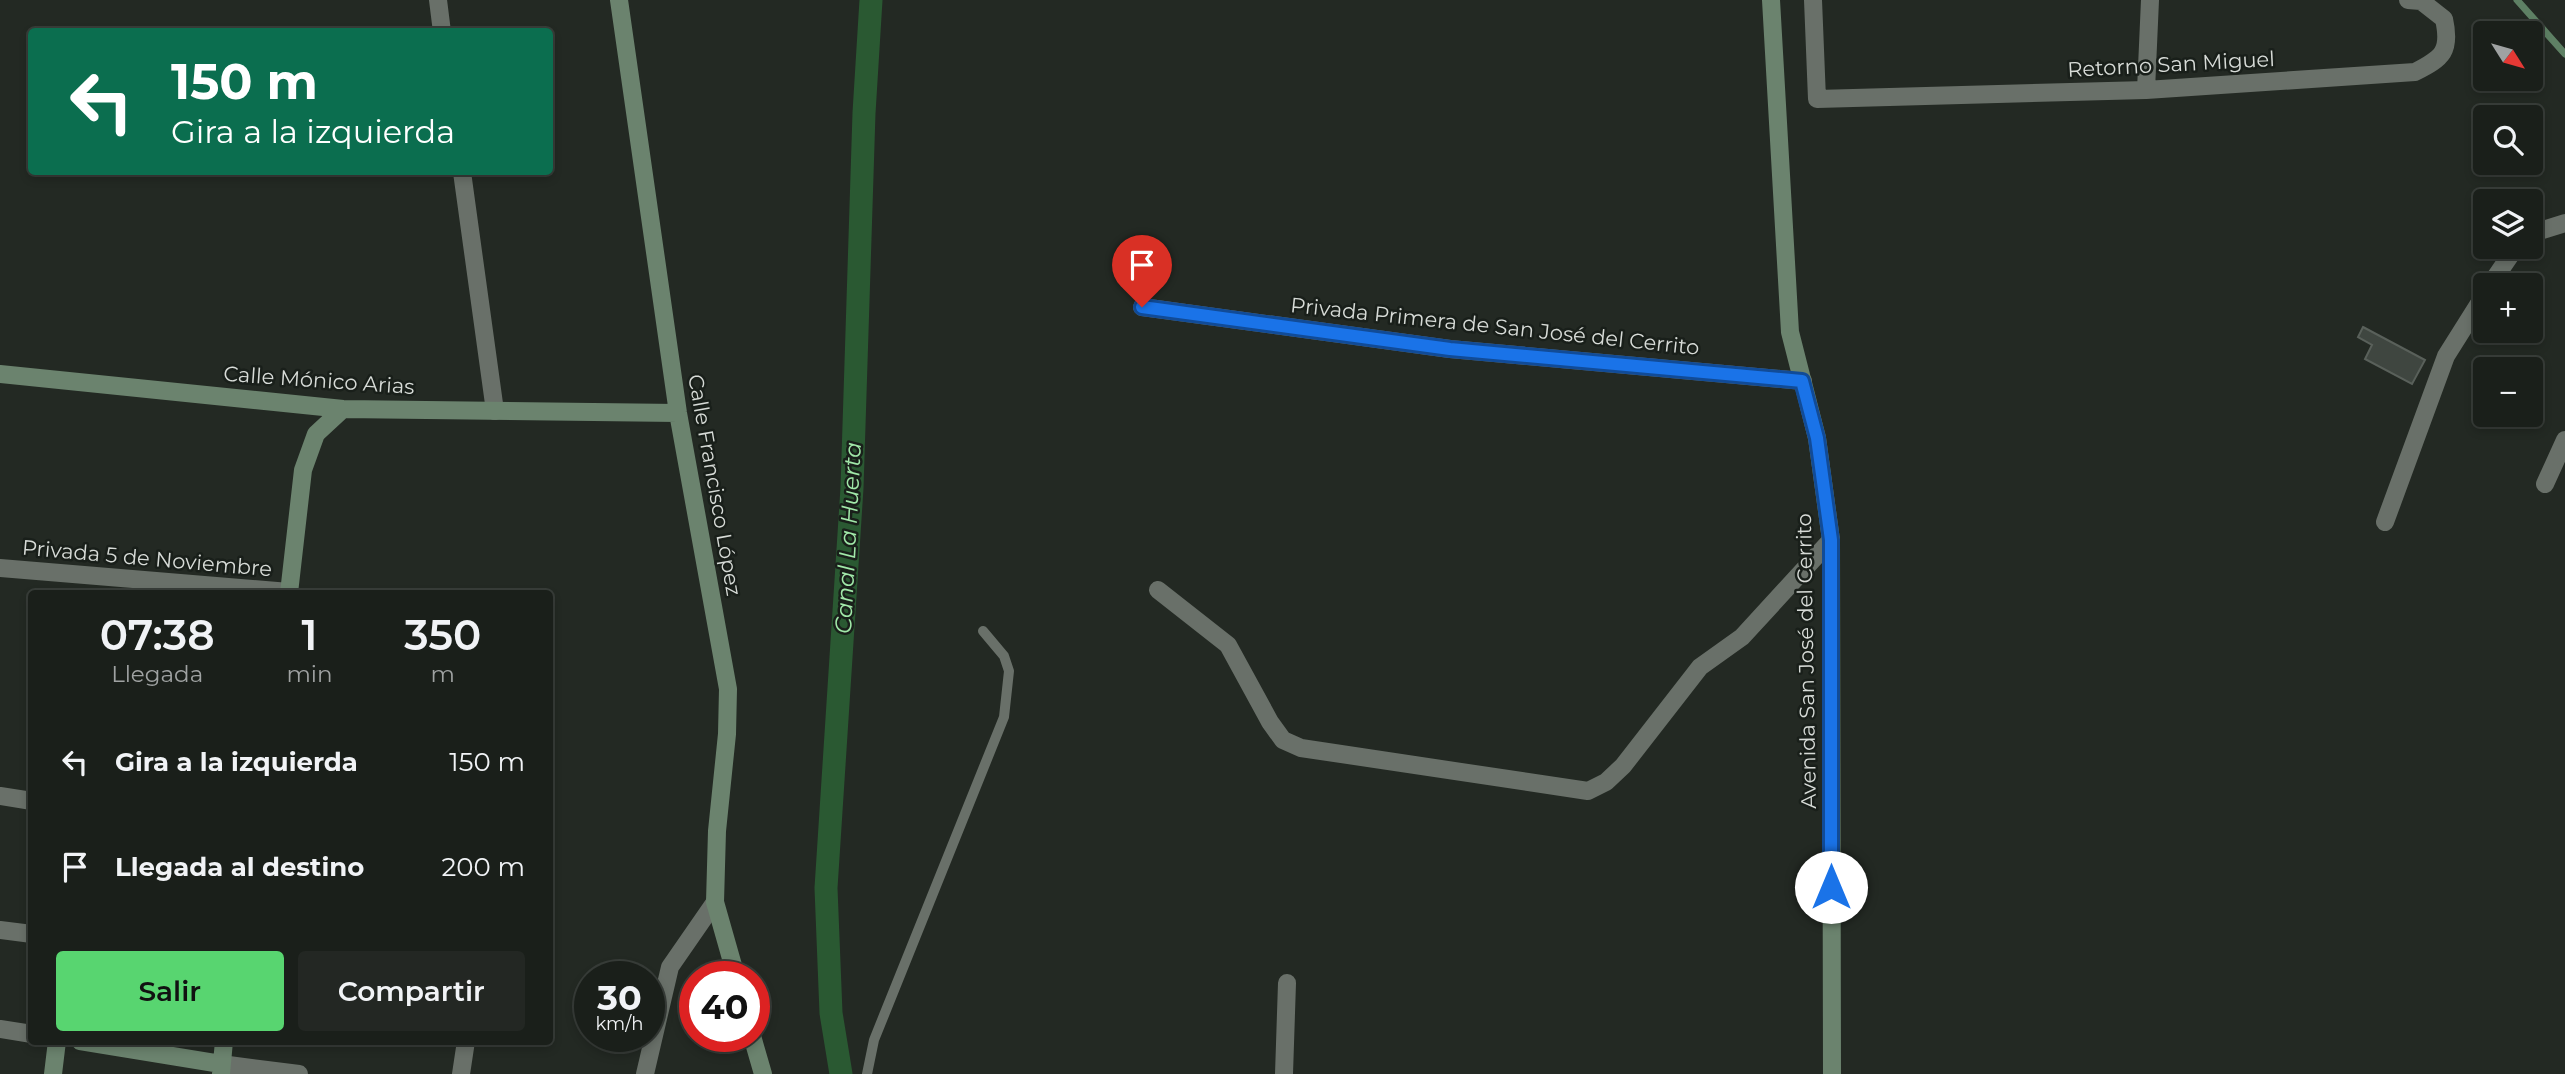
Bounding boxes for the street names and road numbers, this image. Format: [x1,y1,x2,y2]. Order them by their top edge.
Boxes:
street label: Retorno San Miguel [2067,46,2275,82]
street label: Privada Primera de San José del Cerrito [1289,292,1701,360]
street label: Calle Mónico Arias [223,361,415,399]
street label: Calle Francisco López [683,372,747,598]
street label: Avenida San José del Cerrito [1791,513,1821,809]
street label: Privada 5 de Noviembre [21,535,273,581]

